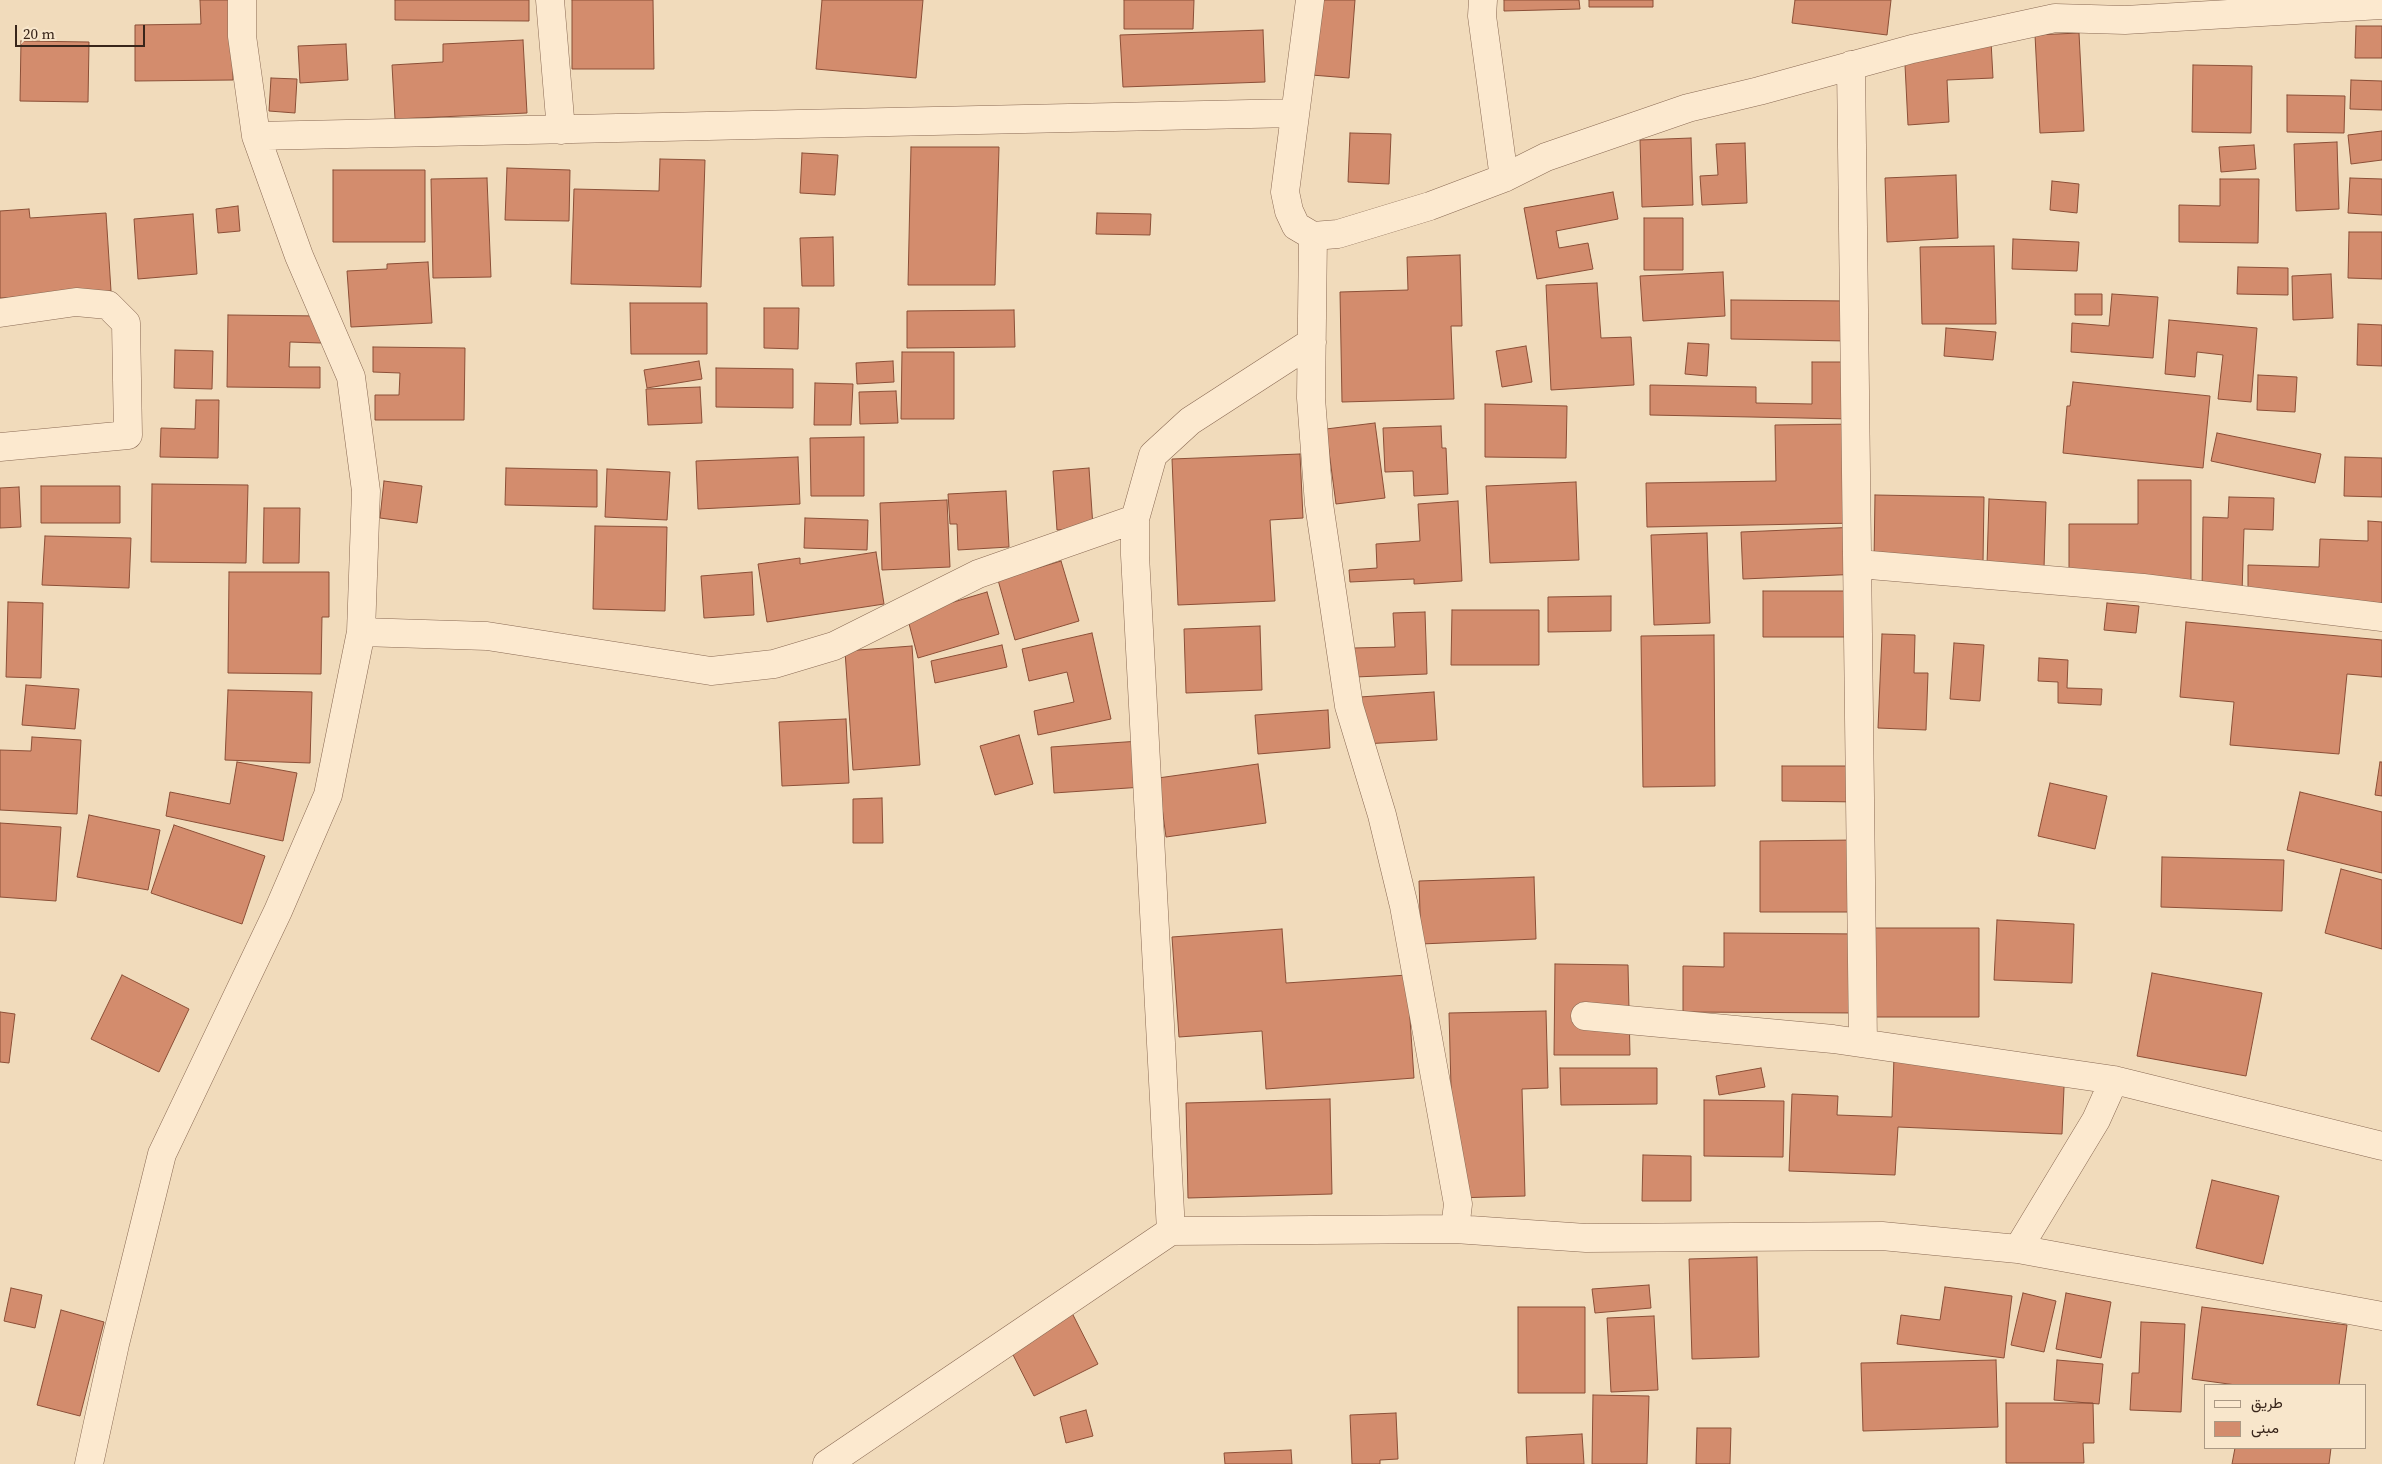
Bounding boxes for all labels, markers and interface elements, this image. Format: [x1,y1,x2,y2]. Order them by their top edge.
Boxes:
scale bar [18,15,148,47]
text: 20 m [23,23,55,44]
legend [2204,1384,2367,1449]
text: طريق [2251,1392,2283,1413]
text: مبنى [2251,1417,2279,1438]

